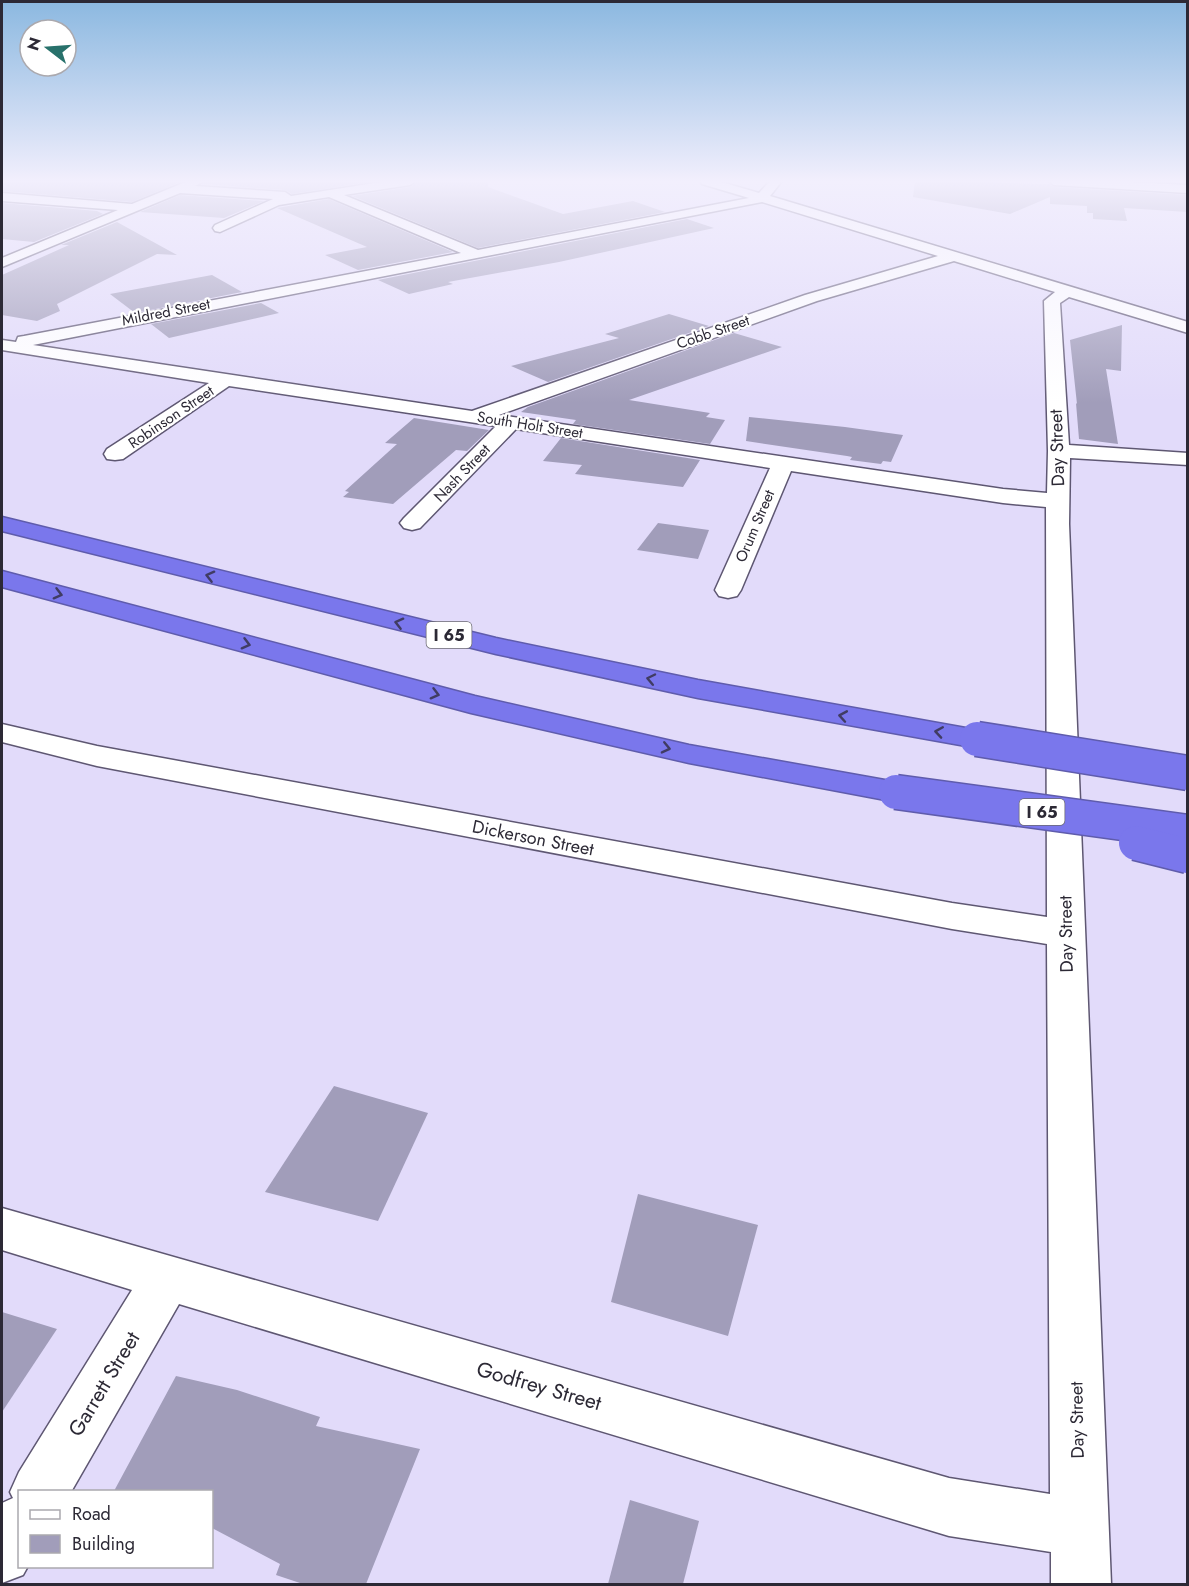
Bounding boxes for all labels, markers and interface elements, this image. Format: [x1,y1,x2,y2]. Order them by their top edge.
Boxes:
north arrow [18,18,78,78]
text: N [21,34,47,53]
street label: Mildred Street [120,293,212,331]
street label: Cobb Street [674,309,753,355]
street label: Robinson Street [124,380,219,454]
street label: South Holt Street [476,406,585,444]
street label: Day Street [1043,408,1071,487]
street label: Nash Street [429,439,496,507]
street label: Orum Street [730,486,780,566]
one-way arrow [205,571,216,583]
one-way arrow [53,586,63,599]
one-way arrow [395,618,405,631]
road number: I 65 [426,622,472,648]
one-way arrow [241,637,251,649]
one-way arrow [647,673,657,686]
one-way arrow [430,687,440,700]
one-way arrow [838,710,848,722]
one-way arrow [934,727,943,739]
one-way arrow [660,741,670,754]
road number: I 65 [1020,799,1064,825]
street label: Dickerson Street [470,813,597,863]
street label: Day Street [1052,895,1080,973]
street label: Garrett Street [61,1326,147,1442]
street label: Godfrey Street [473,1354,605,1418]
street label: Day Street [1063,1381,1091,1459]
legend [18,1490,213,1568]
text: Road [72,1501,111,1527]
text: Building [72,1531,135,1557]

